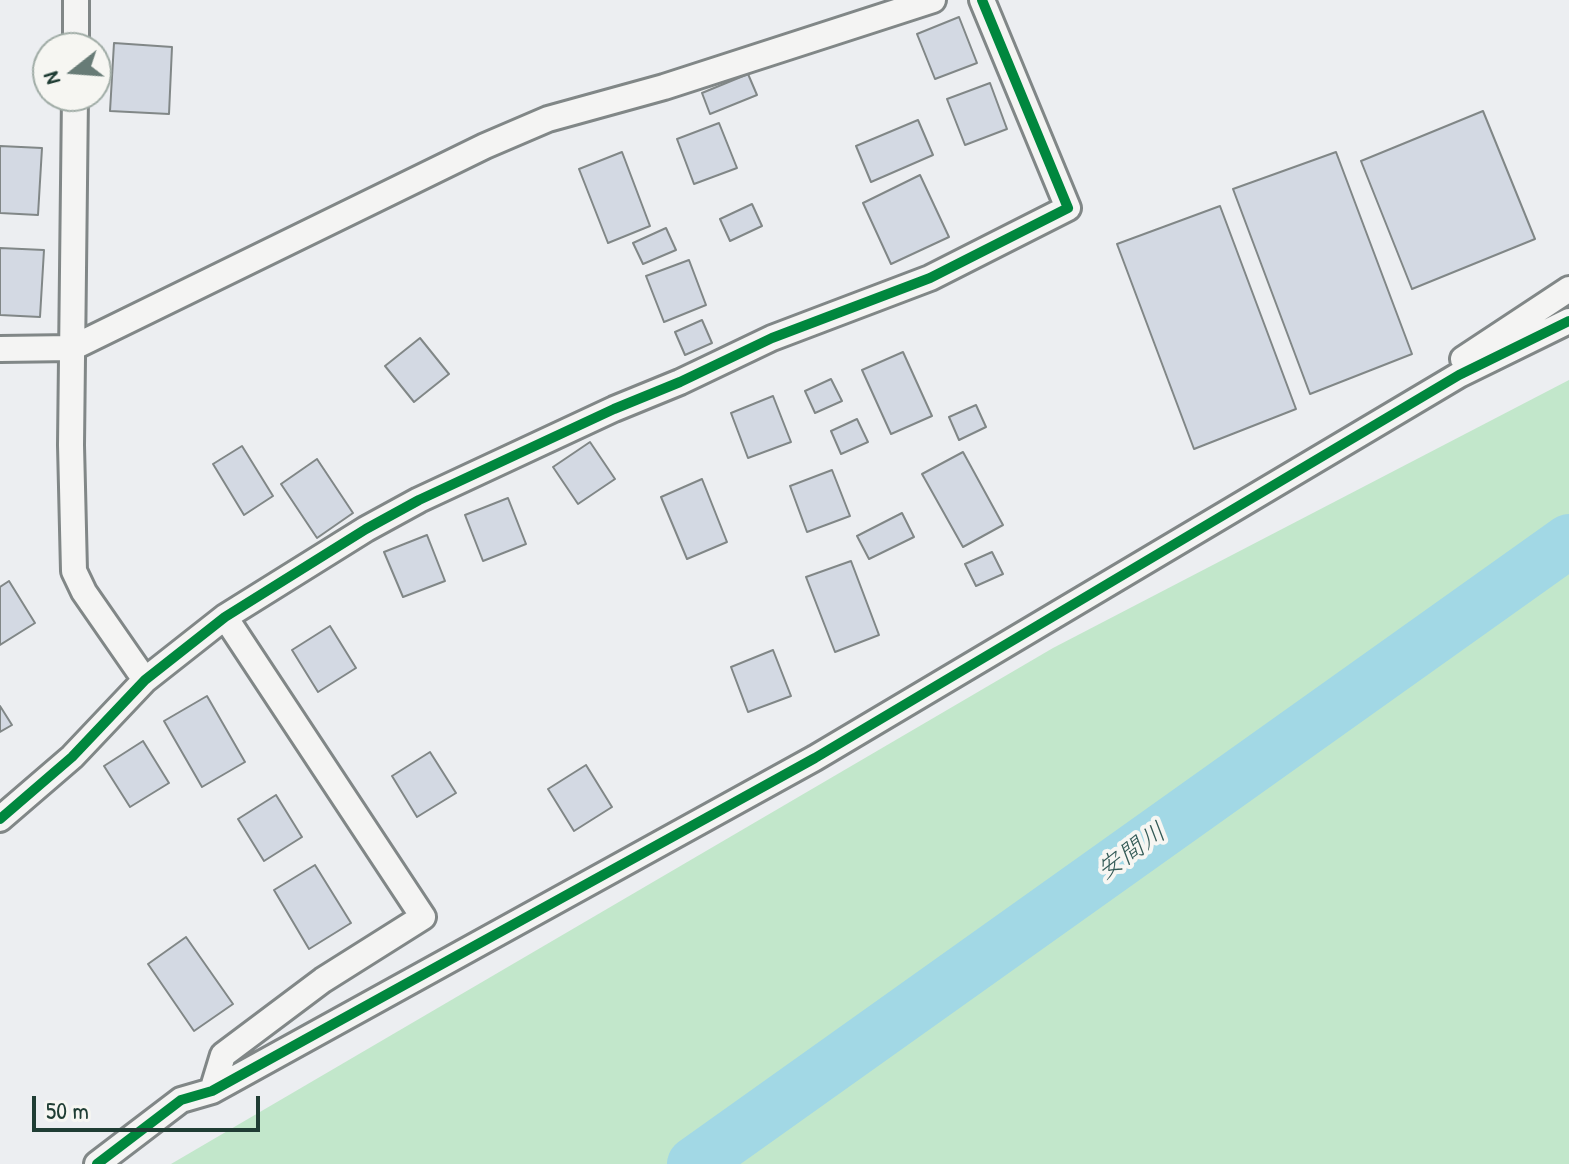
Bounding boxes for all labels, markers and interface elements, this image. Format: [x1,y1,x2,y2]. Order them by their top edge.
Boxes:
north arrow [32,32,112,112]
text: N [35,68,67,88]
water label: 安間川 [1091,817,1173,887]
scale bar [36,1080,264,1130]
text: 50 m [46,1094,89,1126]

